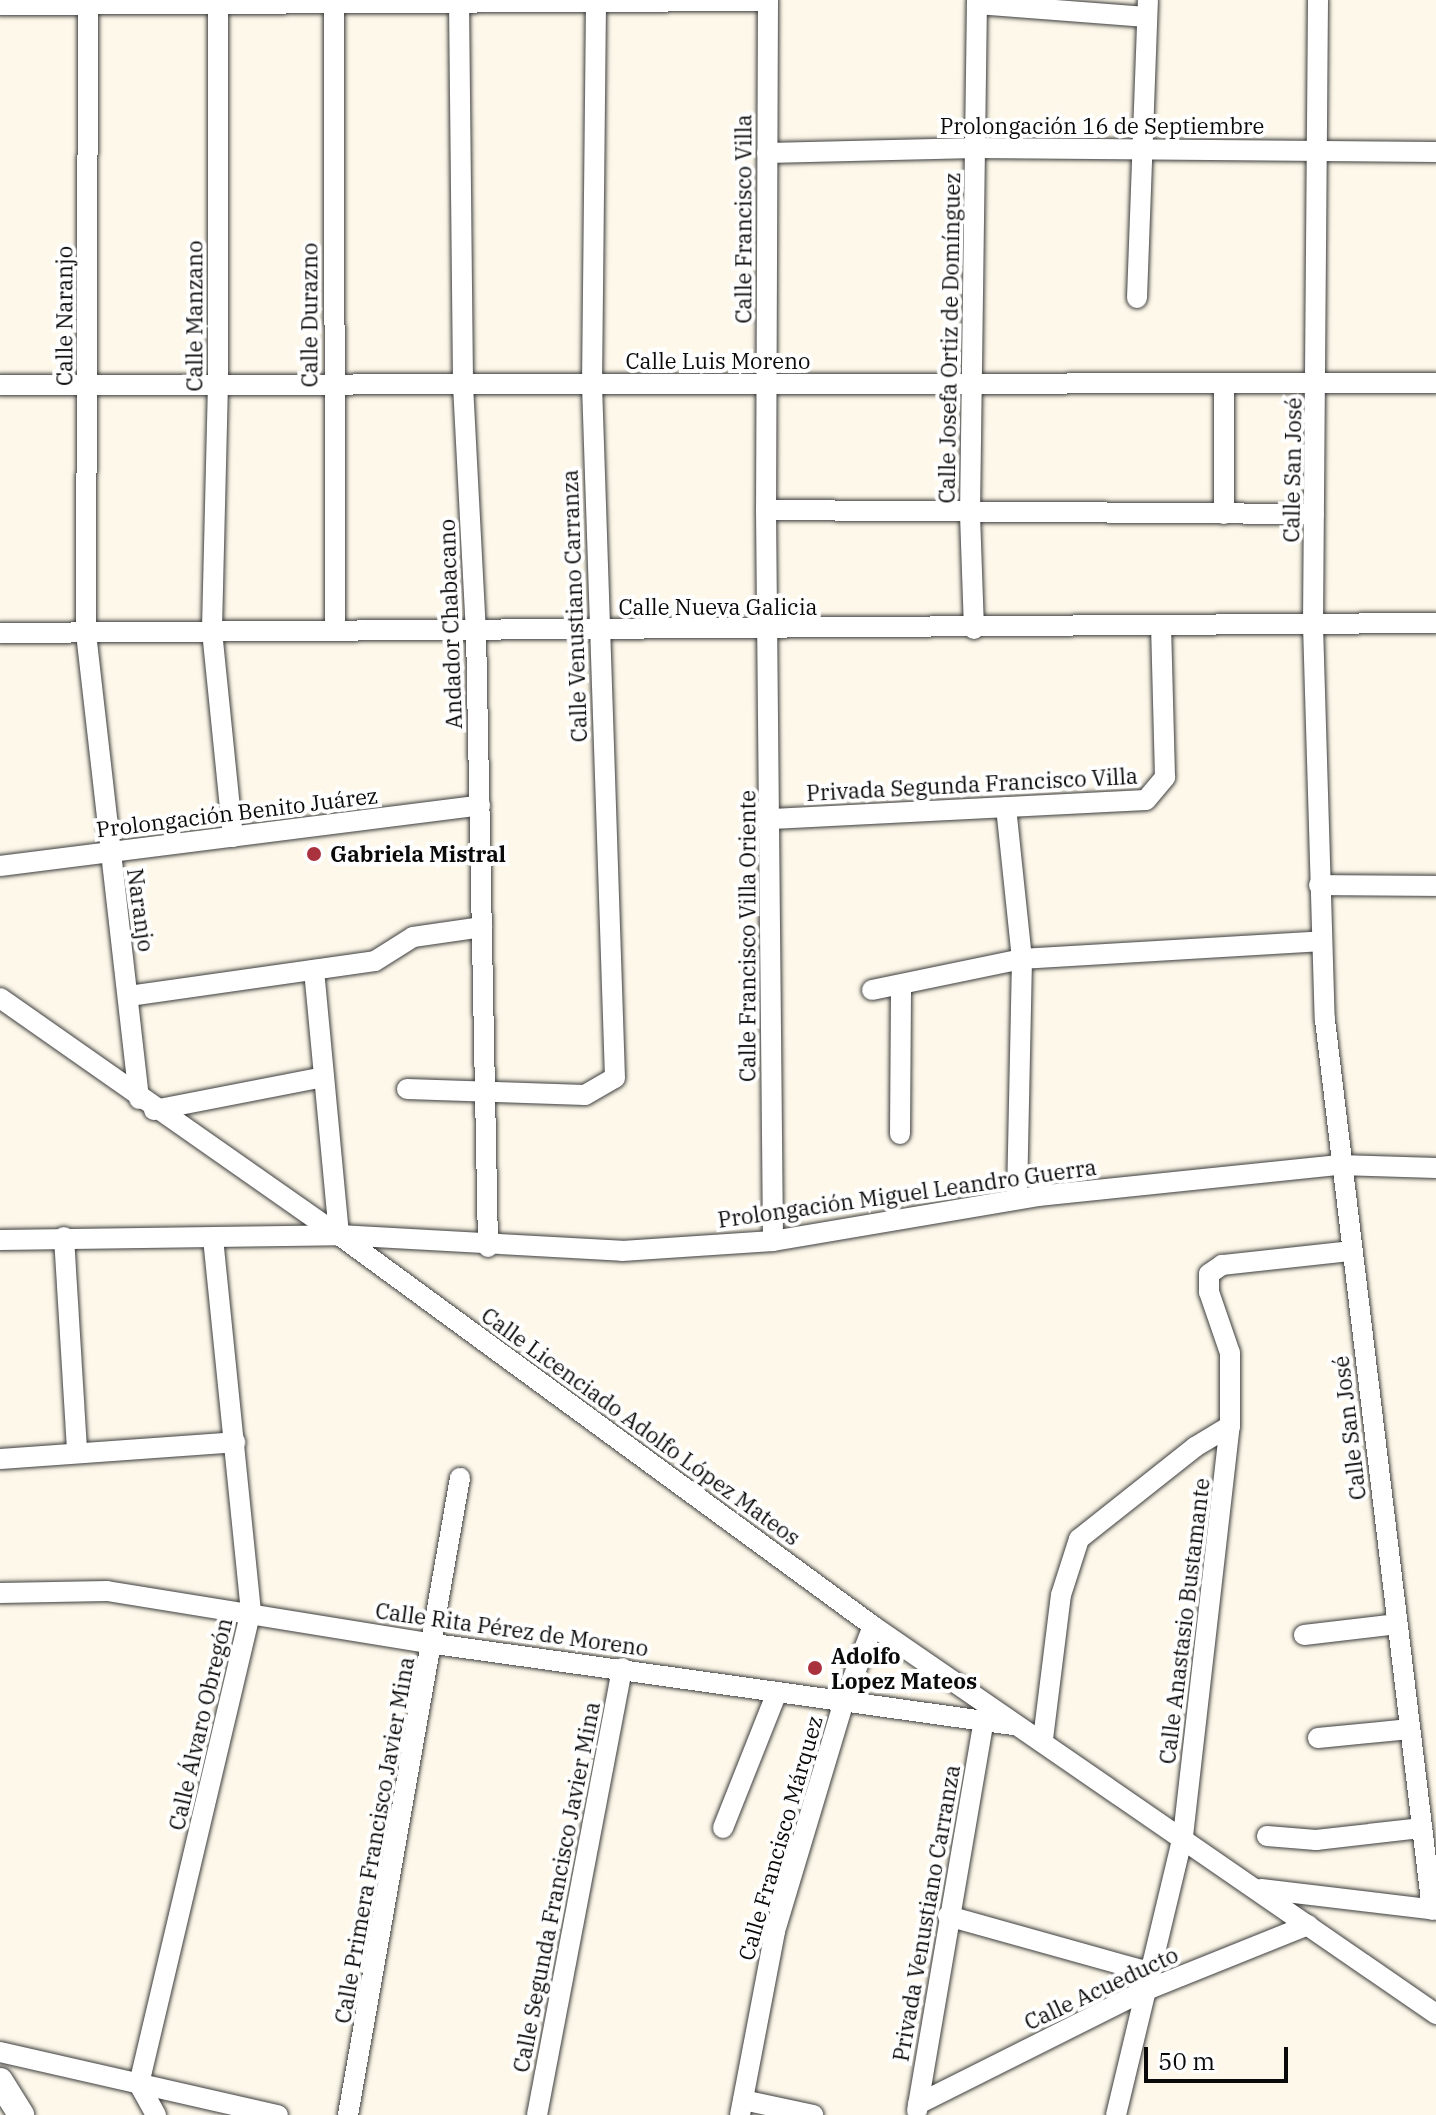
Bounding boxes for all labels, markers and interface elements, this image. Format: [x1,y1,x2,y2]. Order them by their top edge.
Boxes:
street label: Prolongación 16 de Septiembre [940,113,1264,139]
street label: Calle Francisco Villa [730,114,756,324]
street label: Calle Josefa Ortiz de Domínguez [933,172,965,504]
street label: Calle Manzano [181,240,207,392]
street label: Calle Durazno [296,243,322,387]
street label: Calle Naranjo [51,246,77,386]
street label: Calle Luis Moreno [626,348,810,374]
street label: Calle San José [1278,397,1306,543]
street label: Calle Venustiano Carranza [556,469,592,743]
street label: Andador Chabacano [433,519,467,729]
street label: Calle Nueva Galicia [618,594,818,620]
street label: Privada Segunda Francisco Villa [806,762,1138,806]
street label: Prolongación Benito Juárez [95,782,379,842]
street label: Calle Francisco Villa Oriente [734,790,760,1082]
place label: Gabriela Mistral [330,841,506,867]
marker: Gabriela Mistral [305,845,323,863]
street label: Naranjo [122,867,160,953]
street label: Prolongación Miguel Leandro Guerra [716,1153,1098,1233]
street label: Calle Licenciado Adolfo López Mateos [477,1301,805,1551]
street label: Calle San José [1327,1354,1371,1502]
street label: Calle Anastasio Bustamante [1153,1476,1215,1766]
street label: Calle Rita Pérez de Moreno [374,1597,650,1661]
street label: Calle Álvaro Obregón [163,1615,237,1833]
place label: Adolfo Lopez Mateos [831,1642,977,1694]
street label: Calle Primera Francisco Javier Mina [329,1655,419,2025]
marker: Adolfo Lopez Mateos [806,1659,824,1677]
street label: Calle Segunda Francisco Javier Mina [507,1699,605,2075]
street label: Calle Francisco Márquez [732,1713,828,1963]
street label: Privada Venustiano Carranza [887,1763,965,2063]
street label: Calle Acueducto [1020,1941,1182,2035]
scale bar [1148,2031,1292,2081]
text: 50 m [1158,2045,1215,2077]

